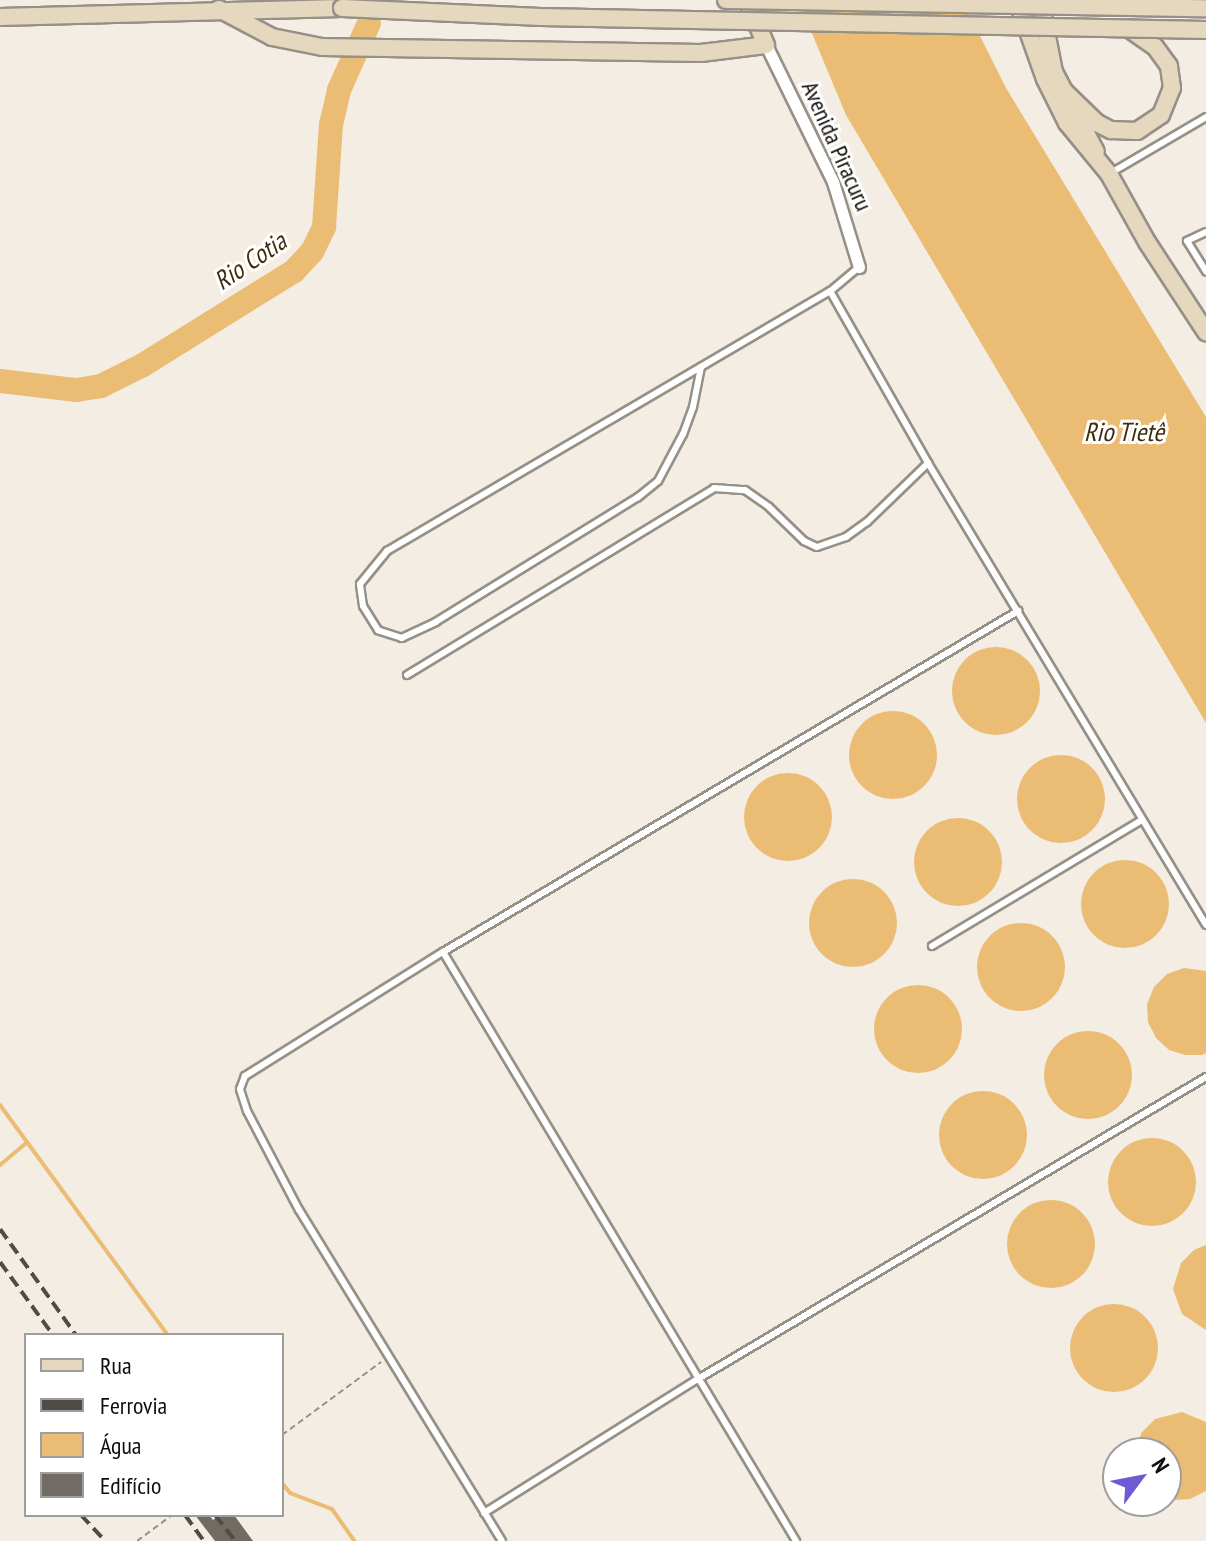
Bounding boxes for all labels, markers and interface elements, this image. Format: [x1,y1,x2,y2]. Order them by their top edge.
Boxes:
street label: Avenida Piracuru [796,77,878,215]
water label: Rio Cotia [208,226,292,296]
water label: Rio Tietê [1084,416,1164,448]
legend [24,1333,284,1517]
text: Rua [100,1350,132,1381]
text: Ferrovia [100,1390,167,1421]
text: Água [100,1430,141,1461]
north arrow [1102,1437,1182,1517]
text: N [1146,1453,1176,1478]
text: Edifício [100,1470,161,1501]

